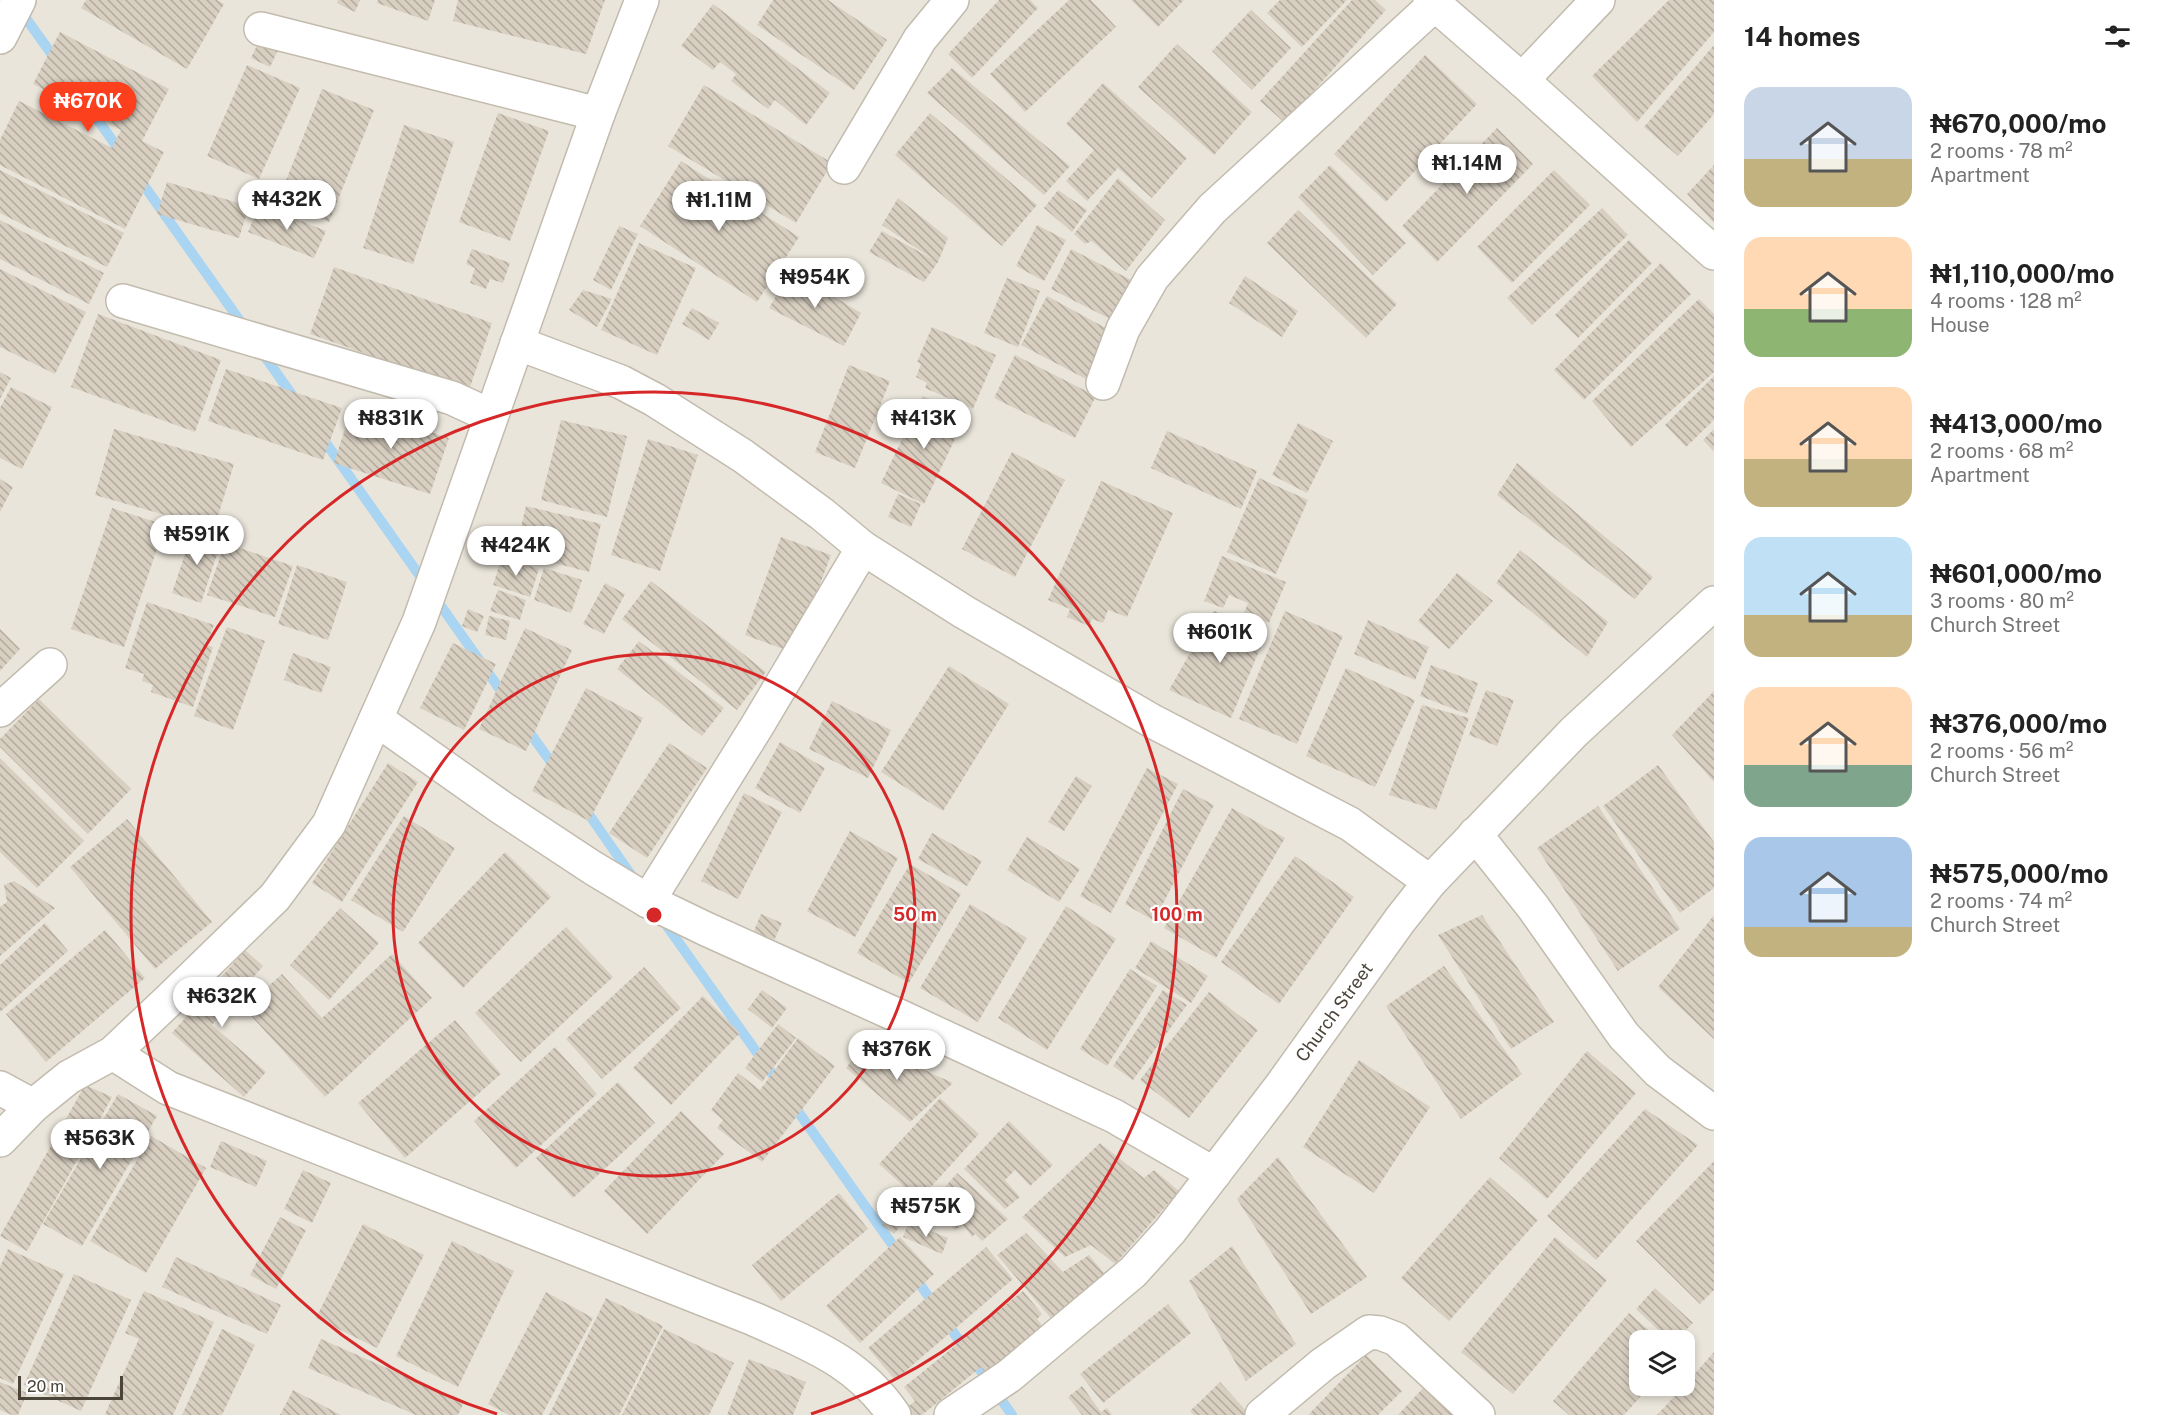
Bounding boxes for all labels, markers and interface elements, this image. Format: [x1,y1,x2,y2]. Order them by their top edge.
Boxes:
icon: filters [2101,20,2134,53]
text: 14 homes [1744,21,1860,52]
pin: ₦670K [46,82,130,133]
text: ₦670K [53,89,123,113]
text: ₦670,000/mo [1930,108,2107,139]
icon: home [1792,111,1864,183]
text: 2 rooms · 78 m² [1930,139,2073,163]
pin: ₦1.14M [1418,144,1516,195]
text: ₦1.14M [1432,151,1502,175]
text: Apartment [1930,163,2030,187]
pin: ₦432K [245,180,329,231]
pin: ₦1.11M [670,181,768,232]
text: ₦432K [252,187,322,211]
text: ₦1.11M [686,188,752,212]
pin: ₦954K [773,258,857,309]
text: ₦1,110,000/mo [1930,258,2114,289]
icon: home [1792,261,1864,333]
text: ₦954K [780,265,850,289]
text: 4 rooms · 128 m² [1930,289,2082,313]
text: House [1930,313,1990,337]
pin: ₦831K [349,399,433,450]
pin: ₦413K [882,399,966,450]
text: ₦831K [358,406,424,430]
text: ₦413K [891,406,957,430]
text: ₦413,000/mo [1930,408,2103,439]
icon: home [1792,411,1864,483]
text: 2 rooms · 68 m² [1930,439,2073,463]
text: Apartment [1930,463,2030,487]
pin: ₦591K [155,515,239,566]
text: ₦591K [164,522,230,546]
pin: ₦424K [474,526,558,577]
text: ₦424K [481,533,551,557]
text: ₦601,000/mo [1930,558,2102,589]
icon: home [1792,561,1864,633]
text: 3 rooms · 80 m² [1930,589,2074,613]
pin: ₦601K [1178,613,1262,664]
text: Church Street [1930,613,2060,637]
text: ₦601K [1187,620,1253,644]
text: ₦376,000/mo [1930,708,2107,739]
icon: home [1792,711,1864,783]
text: 2 rooms · 56 m² [1930,739,2073,763]
text: Church Street [1930,763,2060,787]
text: ₦575,000/mo [1930,858,2108,889]
icon: home [1792,861,1864,933]
text: 2 rooms · 74 m² [1930,889,2072,913]
text: 50 m [893,904,937,925]
text: 100 m [1151,904,1203,925]
centre of rings [644,905,664,925]
text: Church Street [1930,913,2060,937]
street label: Church Street [1291,958,1377,1066]
pin: ₦632K [180,977,264,1028]
text: ₦632K [187,984,257,1008]
pin: ₦376K [855,1030,939,1081]
text: ₦376K [862,1037,932,1061]
pin: ₦563K [58,1119,142,1170]
text: ₦563K [65,1126,135,1150]
pin: ₦575K [884,1187,968,1238]
text: ₦575K [891,1194,961,1218]
map controls [1629,1330,1695,1396]
button: layers [1629,1330,1695,1396]
scale bar [18,1373,123,1400]
text: 20 m [27,1377,64,1396]

